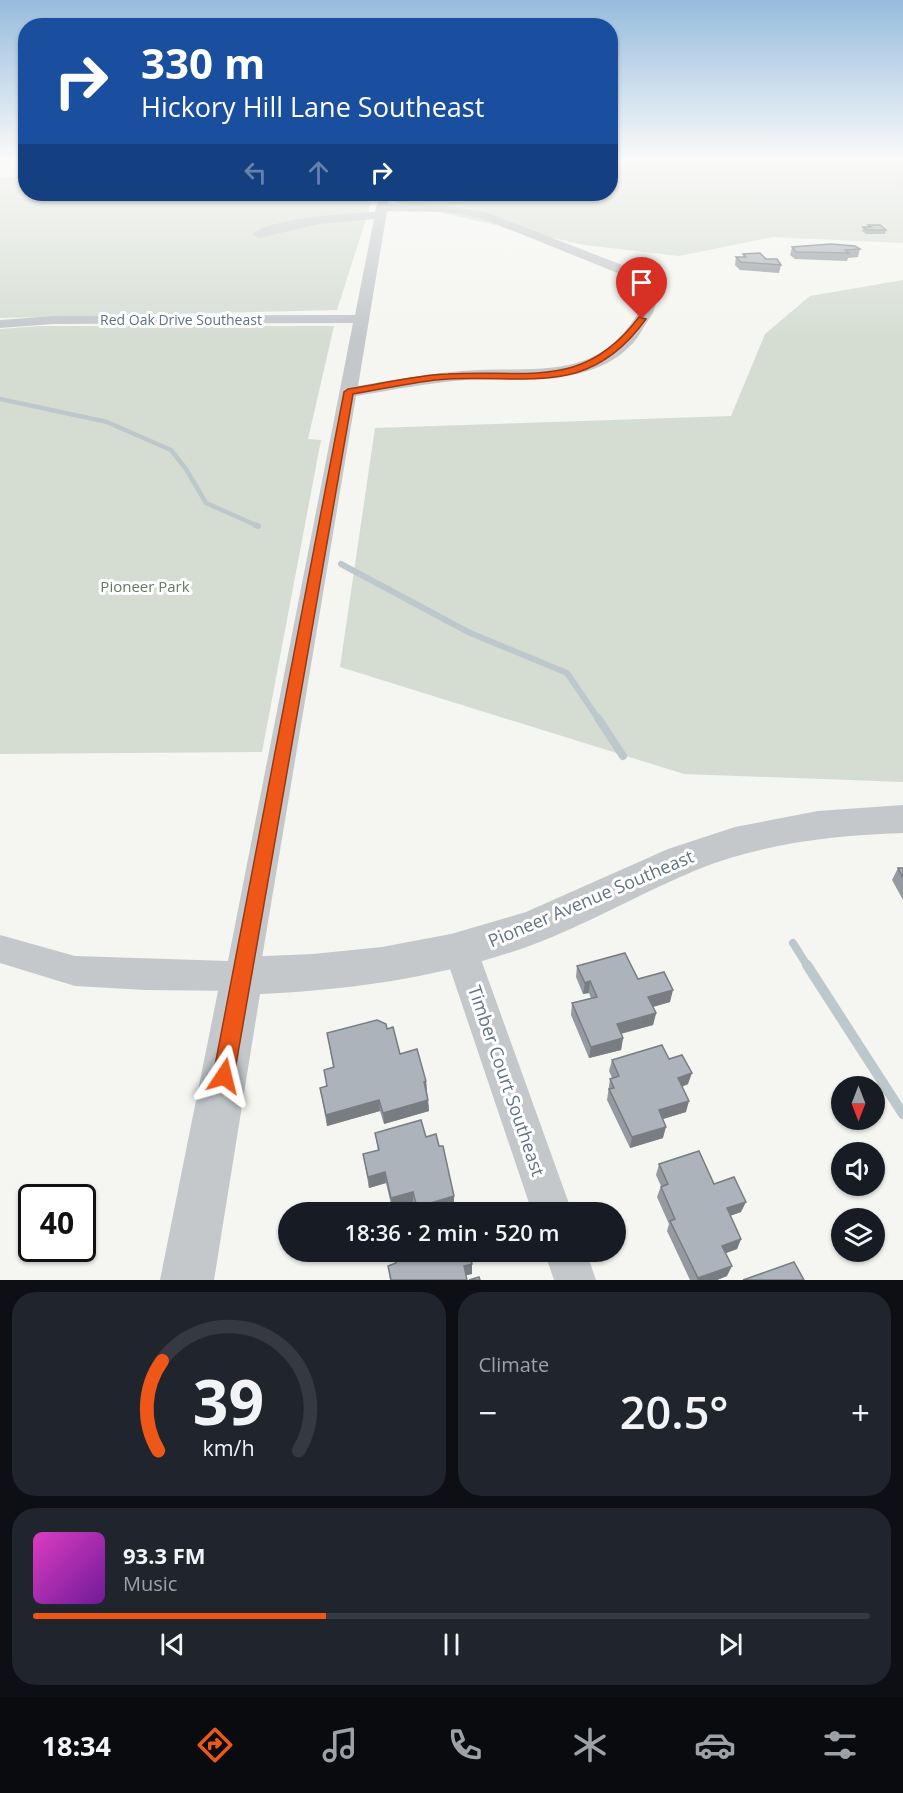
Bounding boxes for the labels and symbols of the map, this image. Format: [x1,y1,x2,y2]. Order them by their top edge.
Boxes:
pin [616,257,667,319]
street label: Red Oak Drive Southeast [100,310,262,329]
park label: Pioneer Park [100,576,190,596]
street label: Pioneer Avenue Southeast [484,844,697,952]
street label: Timber Court Southeast [463,982,551,1179]
position arrow [192,1044,256,1108]
north arrow [831,1076,885,1130]
speed limit sign: 40 [18,1184,96,1262]

